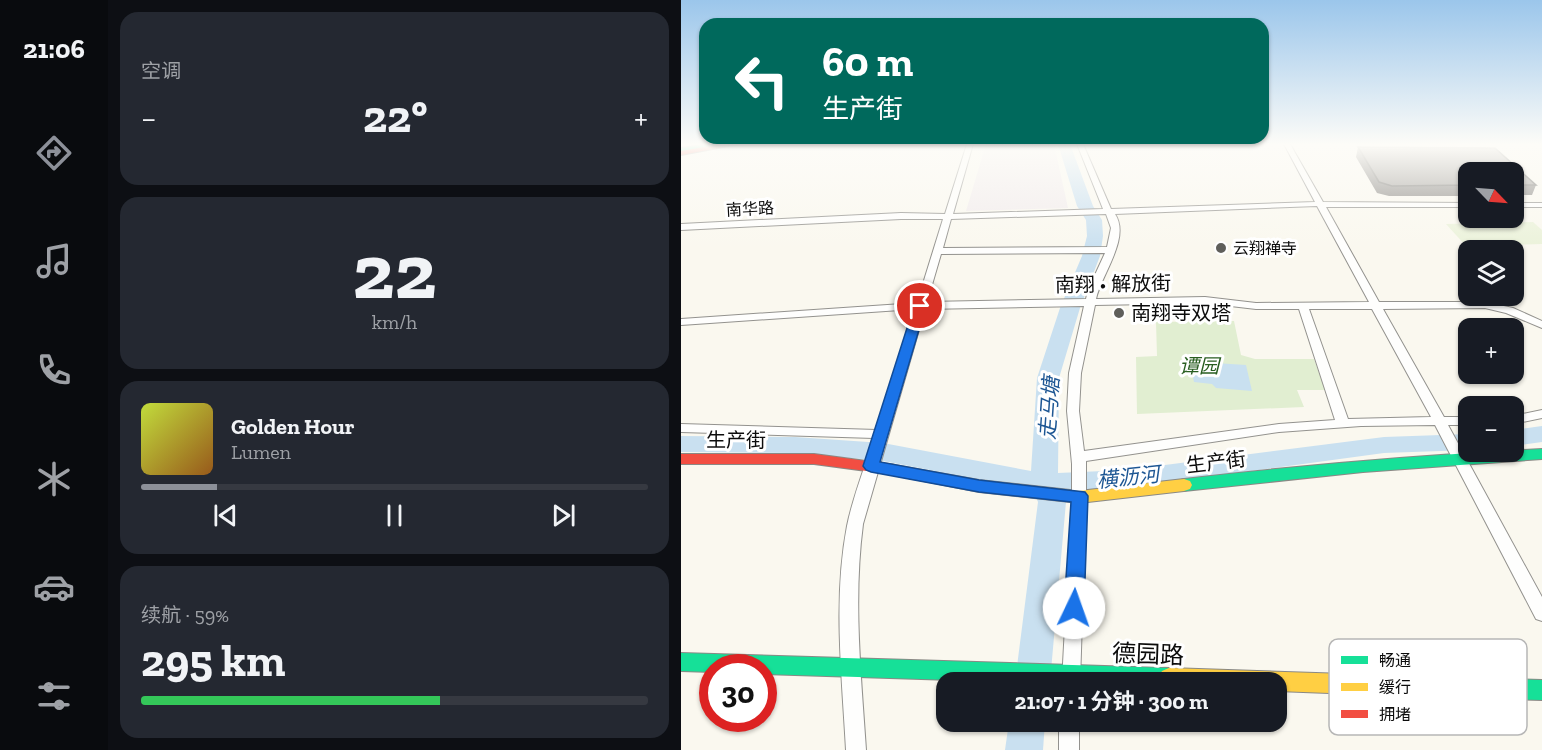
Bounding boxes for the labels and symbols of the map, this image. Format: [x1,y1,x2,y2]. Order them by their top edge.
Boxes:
north arrow [1458,162,1524,228]
street label: 南华路 [726,198,774,220]
place label: 云翔禅寺 [1233,239,1297,258]
marker: 云翔禅寺 [1214,241,1228,255]
street label: 南翔 • 解放街 [1055,271,1171,297]
pin [894,280,945,331]
place label: 南翔寺双塔 [1131,301,1231,325]
marker: 南翔寺双塔 [1112,306,1126,320]
park label: 谭园 [1179,354,1222,378]
water label: 走马塘 [1034,373,1064,440]
street label: 生产街 [706,428,766,452]
street label: 生产街 [1185,446,1247,478]
water label: 横沥河 [1095,461,1165,493]
position arrow [1042,576,1106,640]
street label: 德园路 [1112,638,1184,670]
legend [1329,639,1527,735]
text: 畅通 [1379,651,1411,670]
speed limit sign: 30 [699,654,777,732]
text: 缓行 [1379,678,1411,697]
text: 拥堵 [1379,705,1411,724]

